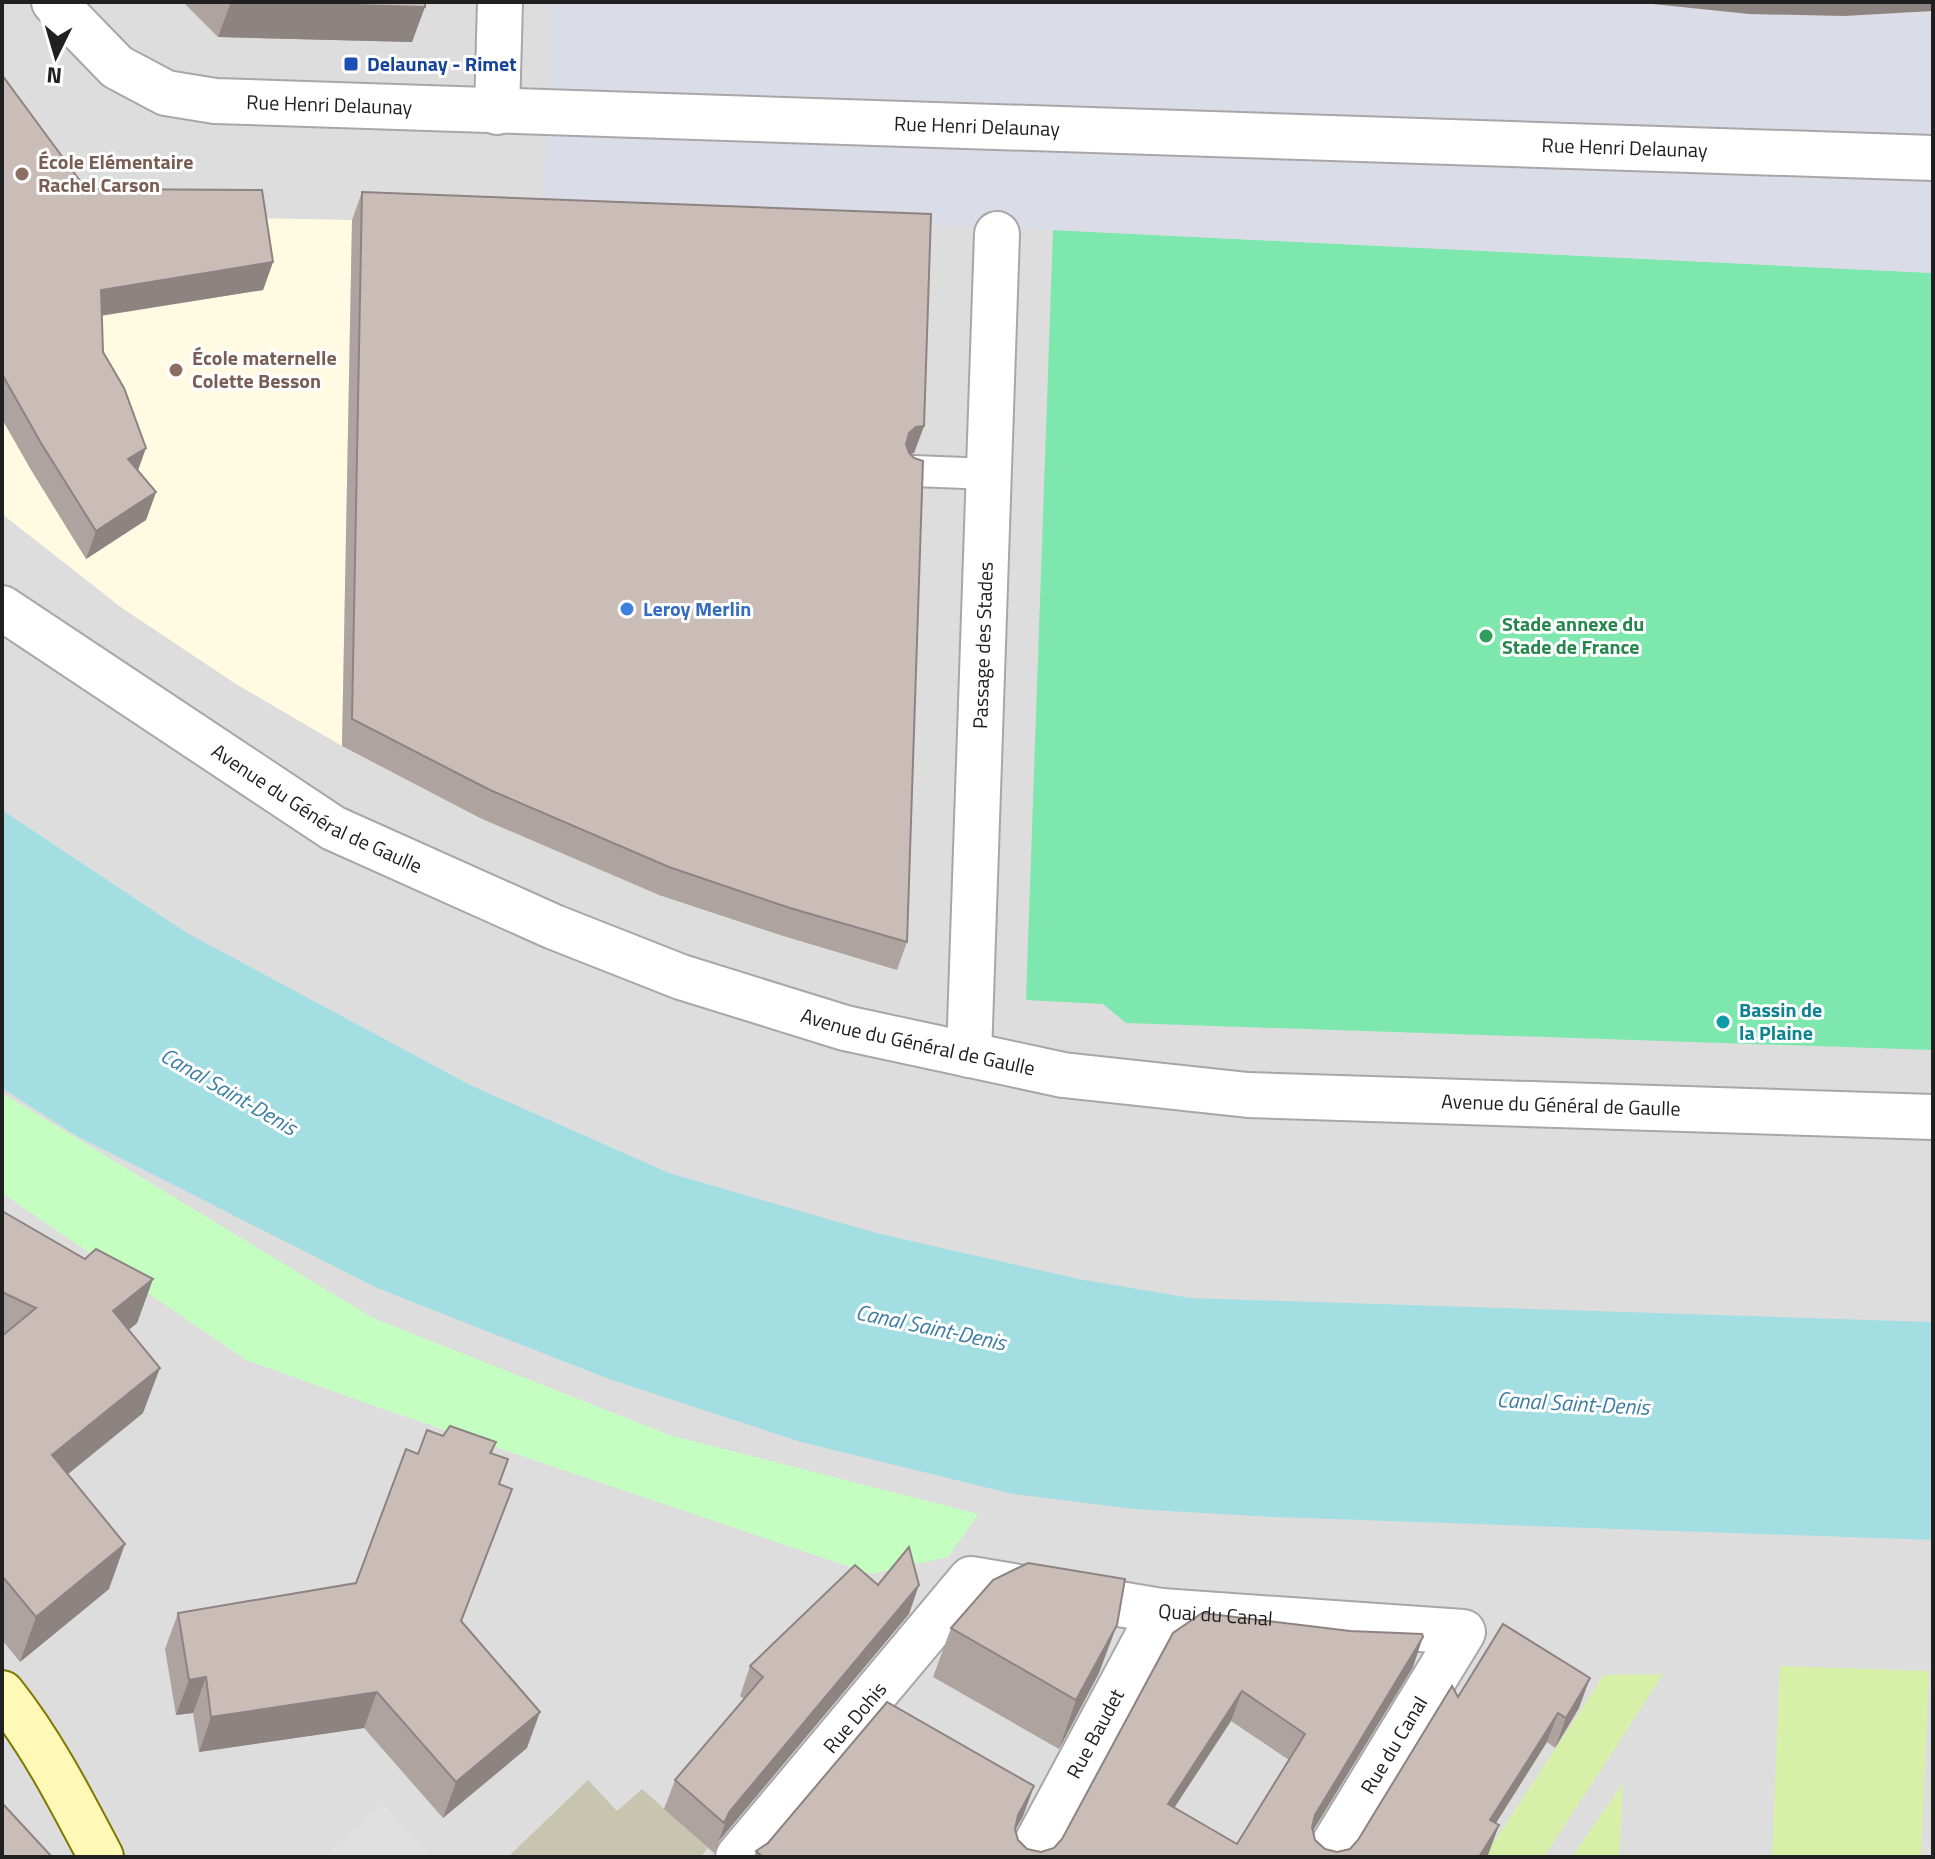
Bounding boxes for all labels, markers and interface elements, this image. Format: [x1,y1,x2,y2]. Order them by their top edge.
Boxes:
north arrow [16,16,96,96]
place label: Delaunay - Rimet [367,48,517,79]
marker: Delaunay - Rimet [342,55,360,73]
text: N [45,58,63,94]
street label: Rue Henri Delaunay [246,86,413,123]
street label: Rue Henri Delaunay [893,108,1061,144]
street label: Rue Henri Delaunay [1541,129,1708,166]
place label: École Elémentaire Rachel Carson [38,146,193,200]
marker: École Elémentaire Rachel Carson [13,165,31,183]
place label: École maternelle Colette Besson [192,342,337,396]
marker: École maternelle Colette Besson [167,361,185,379]
street label: Passage des Stades [964,561,1001,729]
place label: Leroy Merlin [643,593,751,624]
marker: Leroy Merlin [618,600,636,618]
place label: Stade annexe du Stade de France [1502,608,1644,662]
marker: Stade annexe du Stade de France [1477,627,1495,645]
street label: Avenue du Général de Gaulle [205,735,427,881]
place label: Bassin de la Plaine [1739,994,1822,1048]
street label: Avenue du Général de Gaulle [797,999,1038,1084]
marker: Bassin de la Plaine [1714,1013,1732,1031]
water label: Canal Saint-Denis [154,1038,305,1145]
street label: Avenue du Général de Gaulle [1441,1085,1681,1124]
water label: Canal Saint-Denis [853,1294,1011,1360]
water label: Canal Saint-Denis [1496,1382,1652,1424]
street label: Quai du Canal [1157,1595,1274,1634]
street label: Rue Dohis [815,1675,894,1760]
street label: Rue Baudet [1058,1683,1132,1784]
street label: Rue du Canal [1352,1690,1435,1800]

